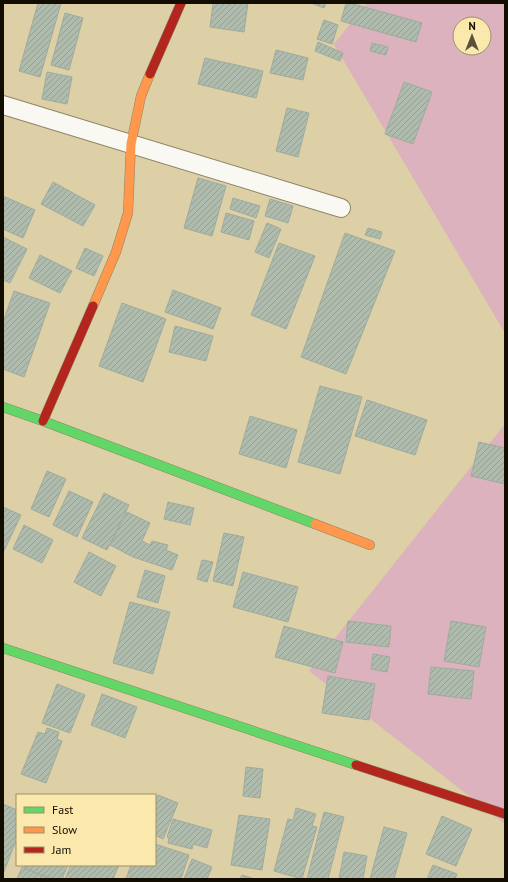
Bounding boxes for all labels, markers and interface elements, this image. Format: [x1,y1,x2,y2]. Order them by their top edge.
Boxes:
north arrow [452,16,492,56]
text: N [468,19,476,33]
legend [16,794,156,866]
text: Fast [52,802,73,817]
text: Slow [52,822,77,837]
text: Jam [51,842,71,857]

